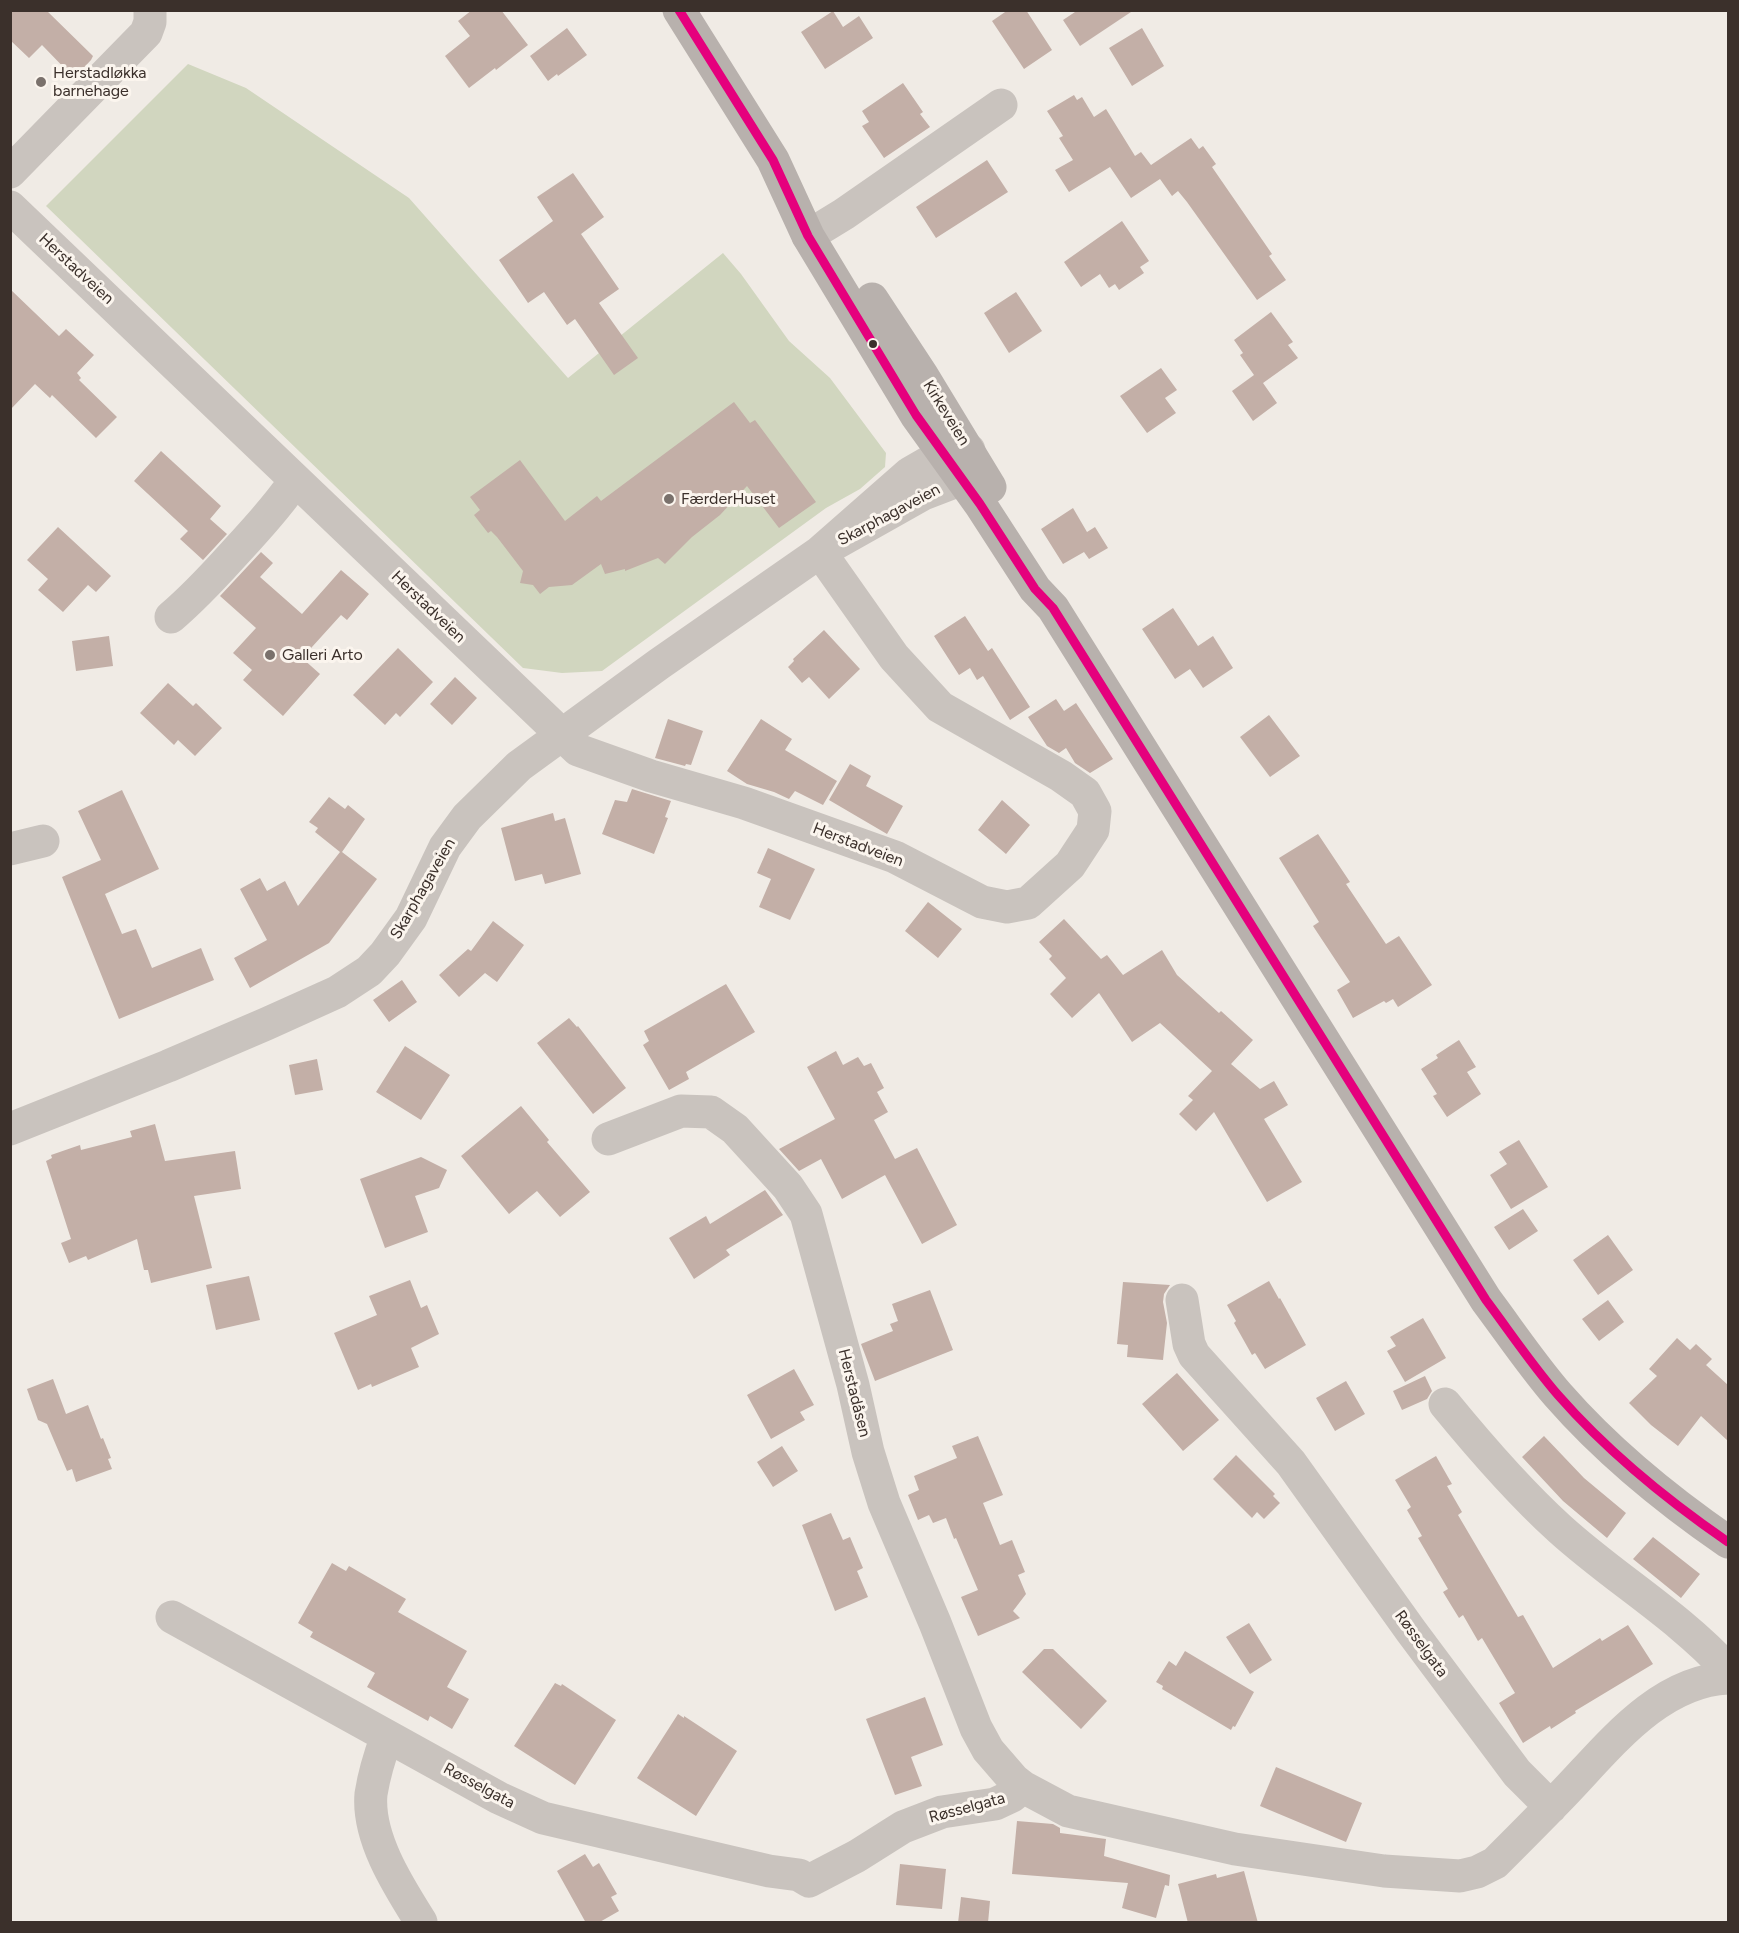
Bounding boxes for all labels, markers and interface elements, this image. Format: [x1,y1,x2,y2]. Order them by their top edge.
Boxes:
place label: Herstadløkka barnehage [53,63,146,101]
marker: Herstadløkka barnehage [34,75,48,89]
street label: Herstadveien [35,229,117,309]
unlabelled marker [867,338,879,350]
street label: Kirkeveien [918,377,974,449]
street label: Skarphagaveien [835,480,943,550]
place label: FærderHuset [681,489,776,509]
marker: FærderHuset [662,492,676,506]
street label: Herstadveien [387,567,469,647]
place label: Galleri Arto [282,645,363,665]
marker: Galleri Arto [263,648,277,662]
street label: Herstadveien [810,819,906,871]
street label: Skarphagaveien [386,835,460,943]
street label: Herstadåsen [834,1347,874,1439]
street label: Røsselgata [1390,1607,1452,1681]
street label: Røsselgata [440,1759,518,1813]
street label: Røsselgata [927,1789,1007,1827]

